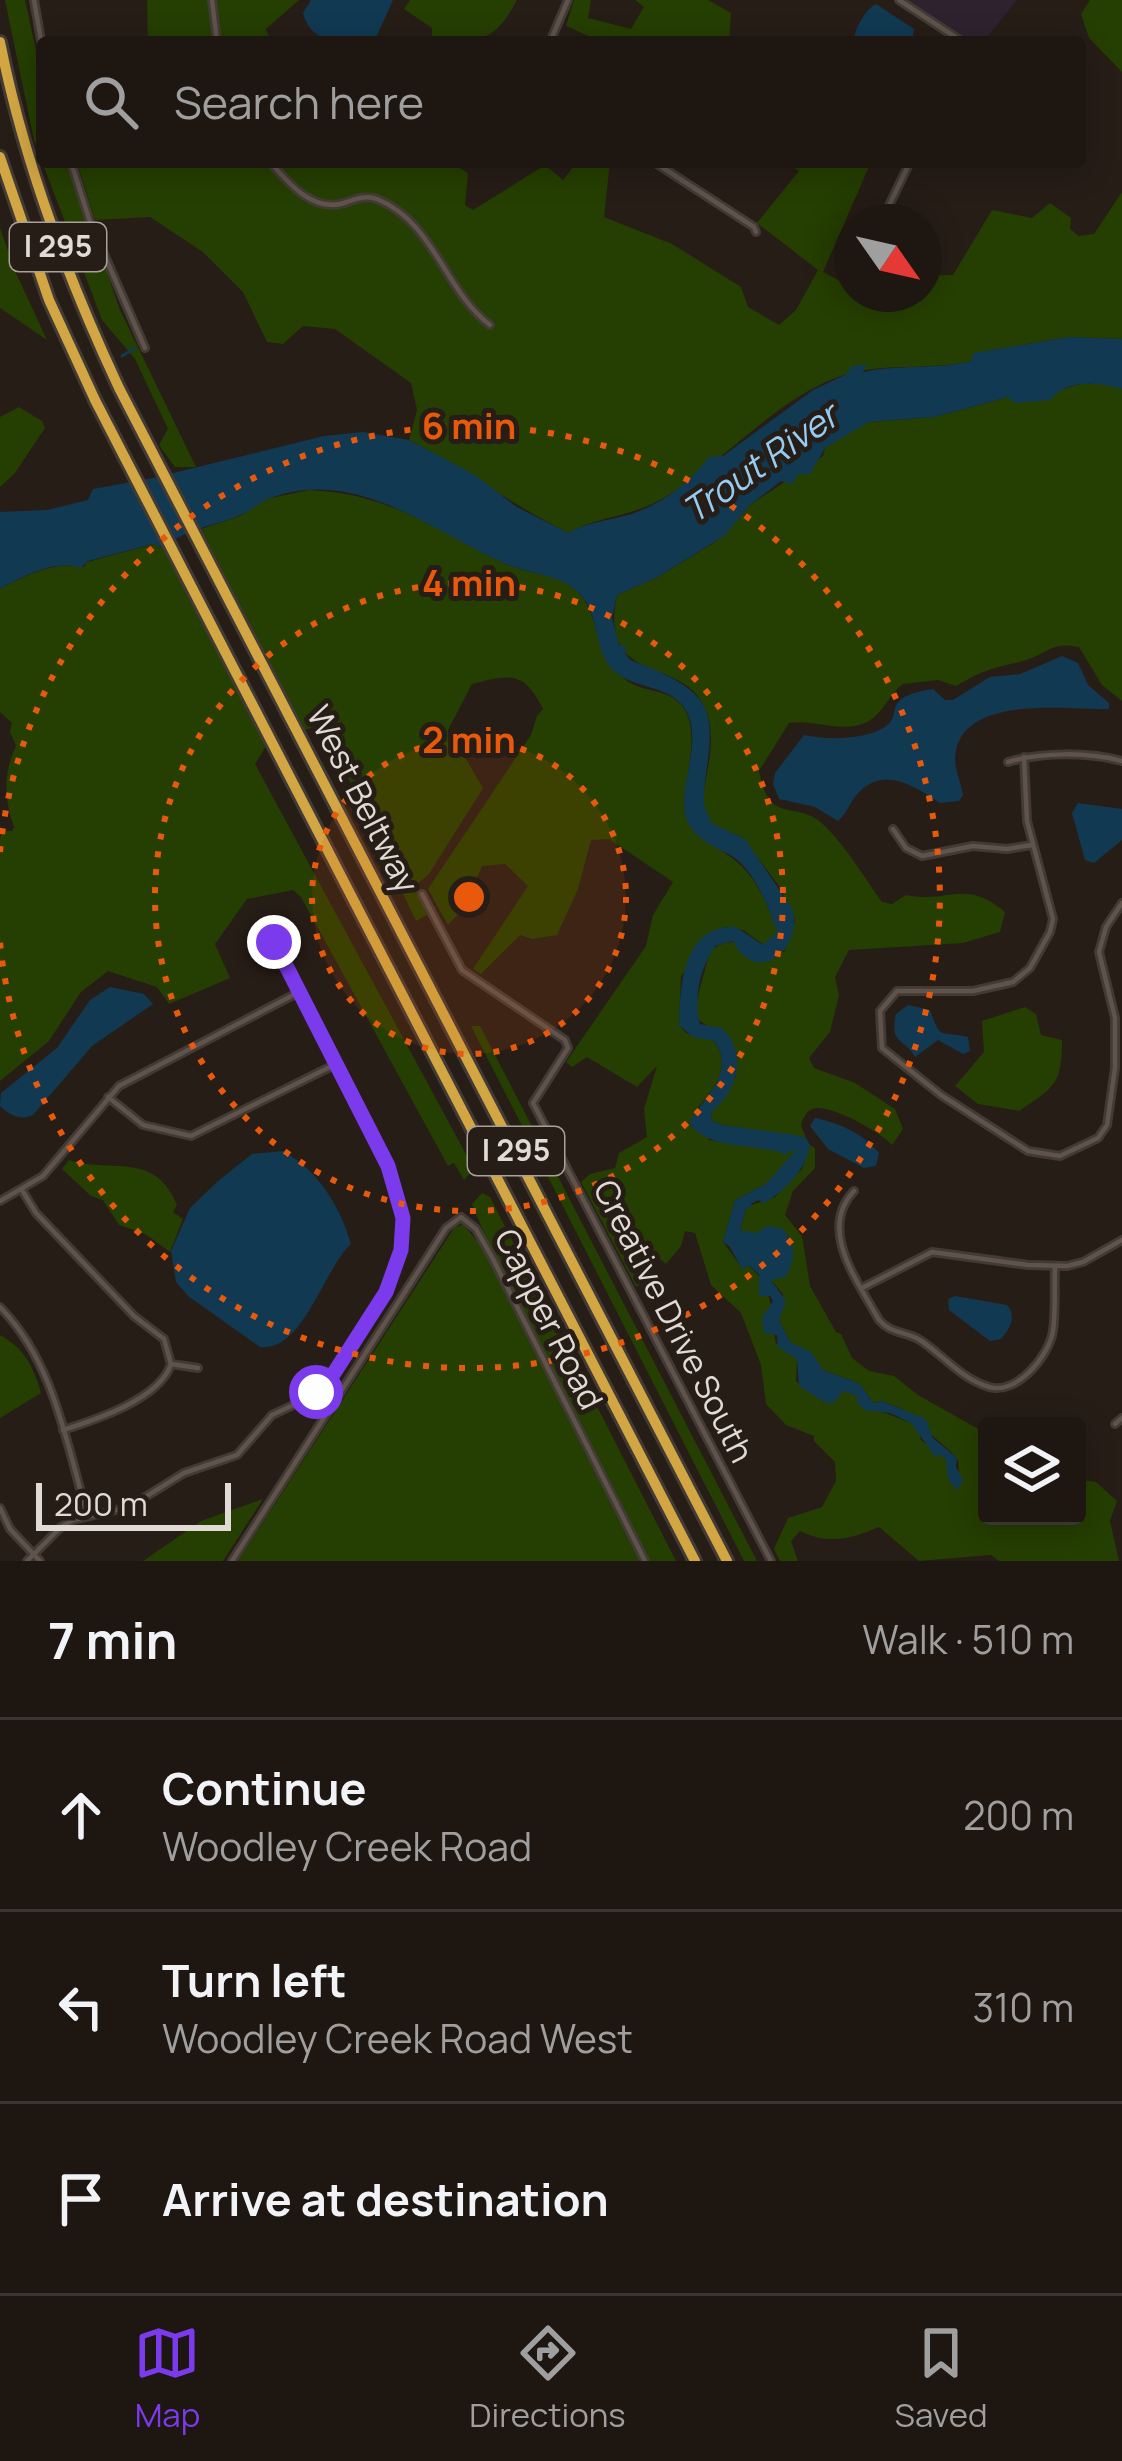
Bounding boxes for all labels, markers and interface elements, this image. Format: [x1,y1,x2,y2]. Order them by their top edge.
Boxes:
search box [36,36,1086,168]
icon: search [78,69,144,135]
text: Search here [174,71,424,133]
north arrow [834,204,942,312]
road number: I 295 [10,223,106,271]
water label: Trout River [672,389,850,534]
text: 6 min [422,401,516,450]
text: 4 min [422,558,516,607]
street label: West Beltway [297,697,430,900]
text: 2 min [422,715,516,764]
centre of rings [448,876,490,918]
route end [247,915,301,969]
road number: I 295 [468,1127,564,1175]
street label: Creative Drive South [584,1172,765,1470]
street label: Capper Road [485,1221,614,1417]
route start [289,1365,343,1419]
map controls [978,1417,1086,1525]
button: layers [978,1417,1086,1525]
scale bar [36,1477,231,1530]
text: 200 m [54,1481,148,1526]
text: 7 min [48,1605,177,1674]
text: Walk · 510 m [862,1612,1074,1666]
text: Continue [162,1757,367,1819]
icon: ahead [48,1782,114,1848]
text: 200 m [963,1788,1074,1842]
text: Woodley Creek Road [162,1819,532,1873]
text: Turn left [162,1949,347,2011]
icon: left [48,1974,114,2040]
text: 310 m [973,1980,1074,2034]
text: Woodley Creek Road West [162,2011,633,2065]
icon: arrive [48,2166,114,2232]
text: Arrive at destination [162,2168,609,2230]
tab: Map [134,2320,200,2437]
tab: Directions [469,2320,626,2437]
tab: Saved [895,2320,988,2437]

